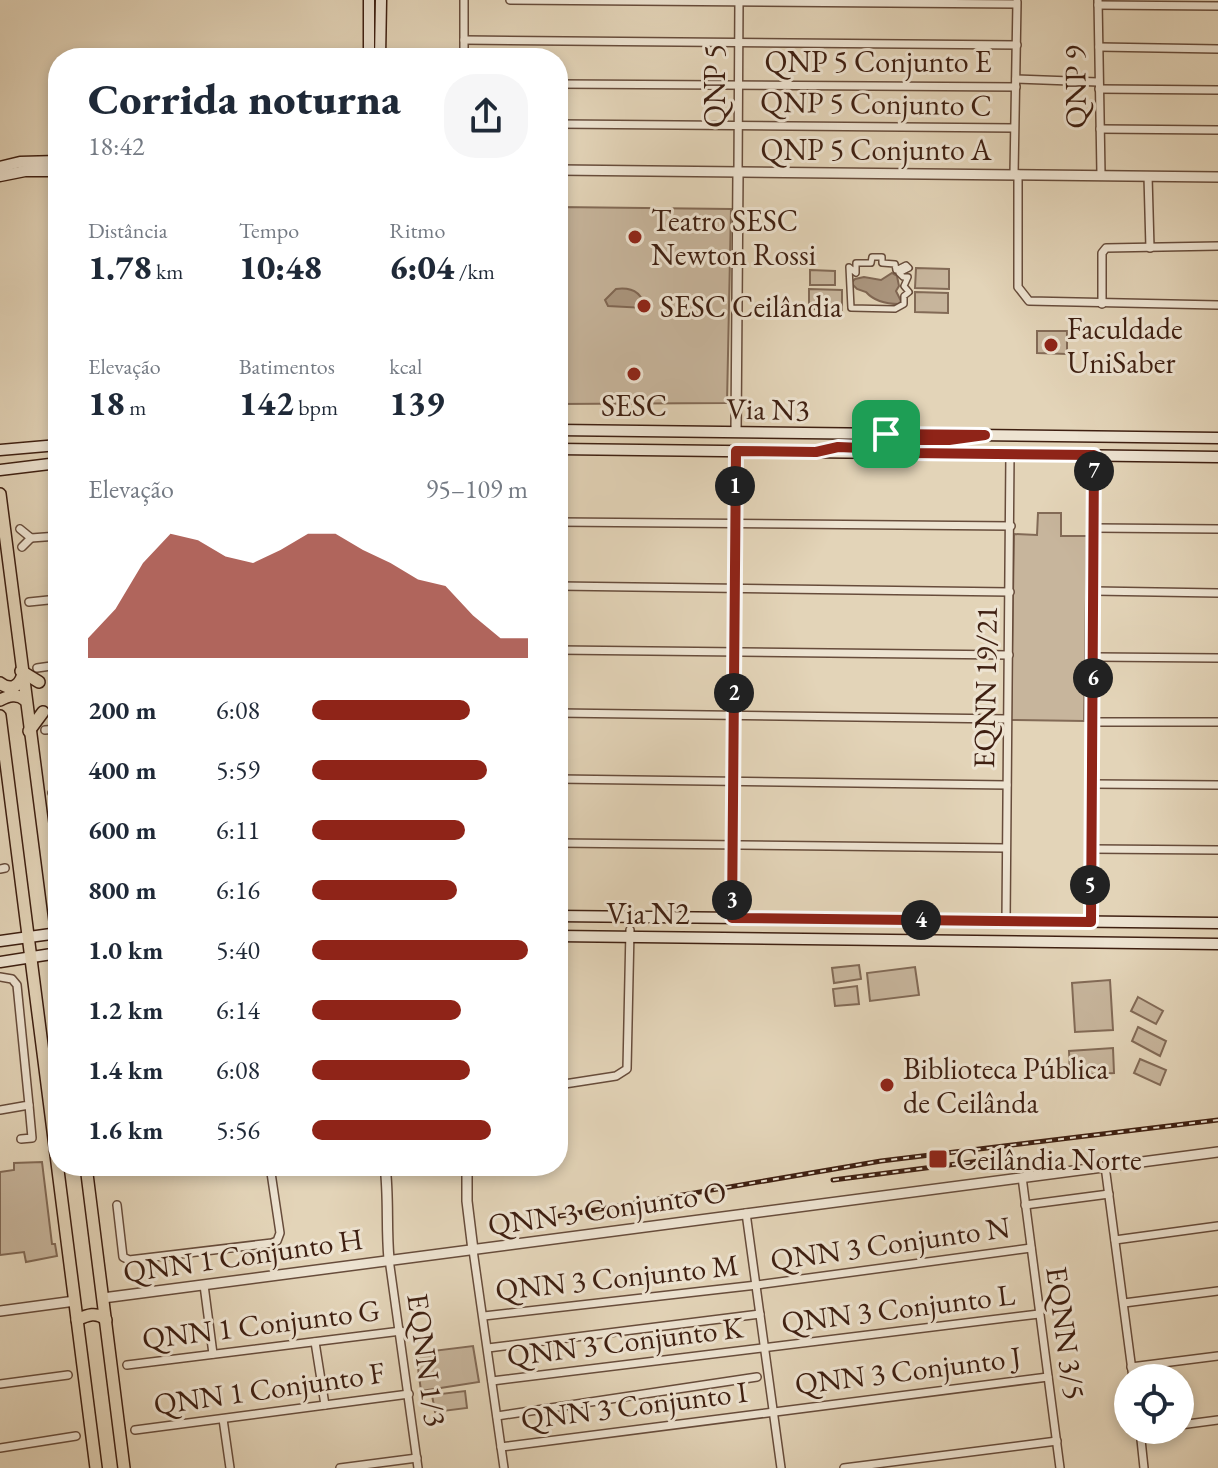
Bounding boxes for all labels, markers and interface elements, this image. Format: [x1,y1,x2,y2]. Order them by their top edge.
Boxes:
street label: QNP 5 Conjunto E [764,42,992,81]
street label: QNP 5 [695,44,734,128]
street label: QNP 9 [1055,45,1095,129]
text: Corrida noturna [88,70,401,127]
button: share [444,74,528,158]
street label: QNP 5 Conjunto C [760,81,992,125]
text: 18:42 [88,129,144,163]
street label: QNP 5 Conjunto A [760,130,992,169]
place label: Teatro SESC Newton Rossi [651,201,816,274]
text: Distância [88,216,168,245]
text: Tempo [239,216,299,245]
text: Ritmo [389,216,445,245]
marker: Teatro SESC Newton Rossi [626,228,644,246]
text: 1.78 [88,245,152,289]
text: 10:48 [239,245,322,289]
text: 6:04 [389,245,454,289]
text: km [152,257,183,286]
text: /km [454,257,495,286]
place label: SESC Ceilândia [660,287,842,326]
marker: SESC Ceilândia [635,297,653,315]
place label: Faculdade UniSaber [1067,309,1183,382]
marker: Faculdade UniSaber [1042,336,1060,354]
text: Elevação [88,352,161,381]
text: Batimentos [239,352,335,381]
text: kcal [389,352,422,381]
marker: SESC [625,365,643,383]
text: 18 [88,381,125,425]
text: 142 [239,381,294,425]
text: 139 [389,381,444,425]
place label: SESC [601,386,667,425]
street label: Via N3 [726,389,810,429]
text: m [125,393,146,422]
text: bpm [294,393,338,422]
pin [852,400,920,468]
icon: arrive [864,412,908,456]
pin: 7 [1074,451,1114,491]
text: 7 [1088,456,1100,485]
pin: 1 [715,466,755,506]
text: 1 [729,471,741,500]
text: Elevação [88,472,174,506]
text: 95–109 m [426,472,528,506]
street label: EQNN 19/21 [964,605,1006,769]
pin: 6 [1073,658,1113,698]
text: 6 [1087,663,1099,692]
pin: 2 [714,673,754,713]
text: 2 [728,678,740,707]
text: 200 m [88,693,156,727]
text: 6:08 [216,693,260,727]
text: 400 m [88,753,156,787]
text: 5:59 [216,753,260,787]
text: 600 m [88,813,156,847]
text: 6:11 [216,813,260,847]
pin: 5 [1070,865,1110,905]
text: 5 [1084,870,1096,899]
text: 800 m [88,873,156,907]
text: 6:16 [216,873,260,907]
pin: 3 [712,880,752,920]
text: 3 [726,885,738,914]
street label: Via N2 [606,894,690,933]
pin: 4 [901,900,941,940]
text: 4 [915,905,927,934]
text: 1.0 km [88,933,163,967]
text: 5:40 [216,933,260,967]
text: 1.2 km [88,993,163,1027]
text: 6:14 [216,993,260,1027]
place label: Biblioteca Pública de Ceilânda [903,1049,1109,1122]
text: 1.4 km [88,1053,163,1087]
text: 6:08 [216,1053,260,1087]
marker: Biblioteca Pública de Ceilânda [878,1076,896,1094]
text: 1.6 km [88,1113,163,1147]
text: 5:56 [216,1113,260,1147]
place label: Ceilândia Norte [956,1140,1142,1179]
marker: Ceilândia Norte [927,1148,949,1170]
street label: QNN 3 Conjunto O [485,1172,729,1244]
street label: QNN 3 Conjunto N [768,1207,1012,1279]
street label: QNN 1 Conjunto H [121,1219,365,1291]
street label: QNN 3 Conjunto M [493,1245,741,1309]
street label: EQNN 3/5 [1037,1264,1095,1402]
street label: QNN 3 Conjunto L [779,1274,1017,1342]
street label: QNN 1 Conjunto G [140,1290,382,1358]
street label: EQNN 1/3 [398,1291,456,1429]
street label: QNN 3 Conjunto K [505,1307,746,1375]
street label: QNN 3 Conjunto J [793,1337,1023,1403]
street label: QNN 1 Conjunto F [151,1352,387,1424]
map controls [1114,1364,1194,1444]
button: locate [1114,1364,1194,1444]
street label: QNN 3 Conjunto I [519,1372,749,1438]

